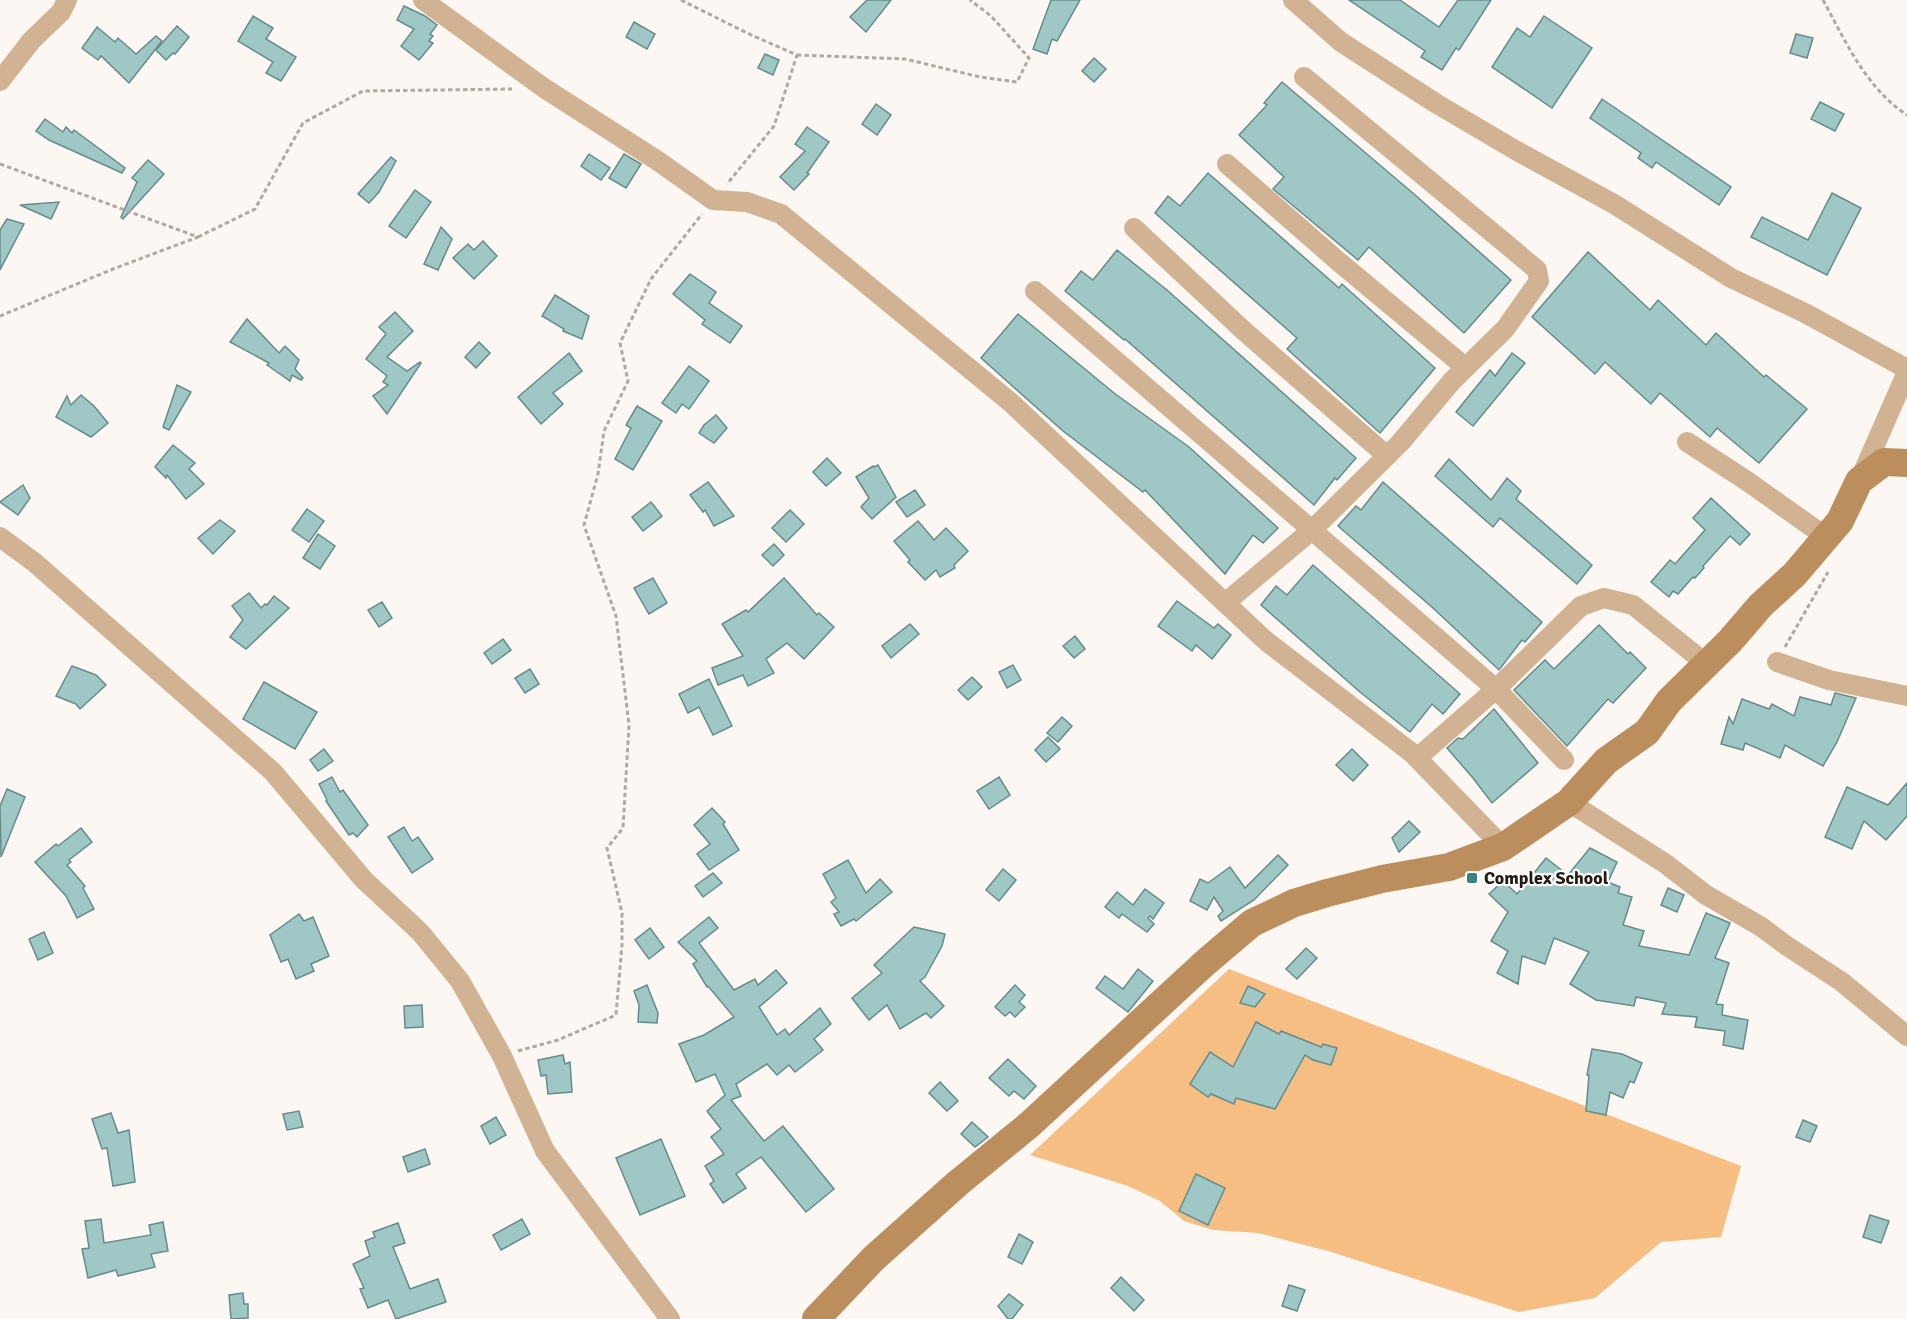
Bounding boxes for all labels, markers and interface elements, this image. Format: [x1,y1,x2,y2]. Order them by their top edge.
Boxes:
place label: Complex School [1484,867,1609,889]
marker: Complex School [1465,871,1479,885]

